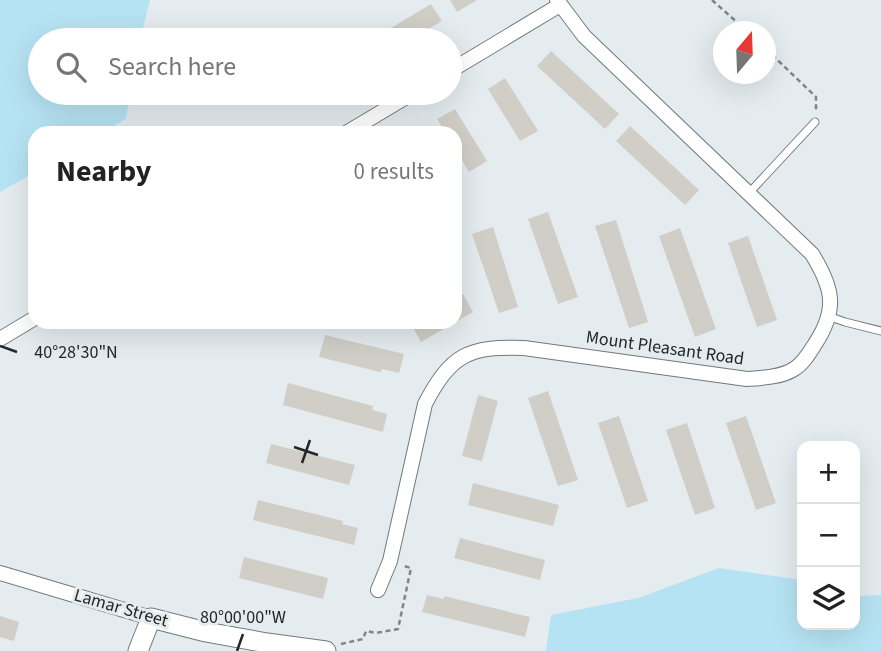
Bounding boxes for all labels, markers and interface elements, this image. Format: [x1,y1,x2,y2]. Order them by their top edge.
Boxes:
north arrow [713,21,776,84]
search box [28,28,462,105]
icon: search [52,48,90,86]
text: Search here [108,48,236,85]
text: Nearby [56,150,151,193]
text: 0 results [354,155,434,188]
street label: Mount Pleasant Road [584,325,746,371]
text: 40°28'30"N [34,340,118,365]
map controls [797,441,860,630]
button: + [797,441,860,504]
button: − [797,504,860,567]
button: layers [797,567,860,630]
street label: Lamar Street [71,583,171,633]
text: 80°00'00"W [200,605,286,630]

